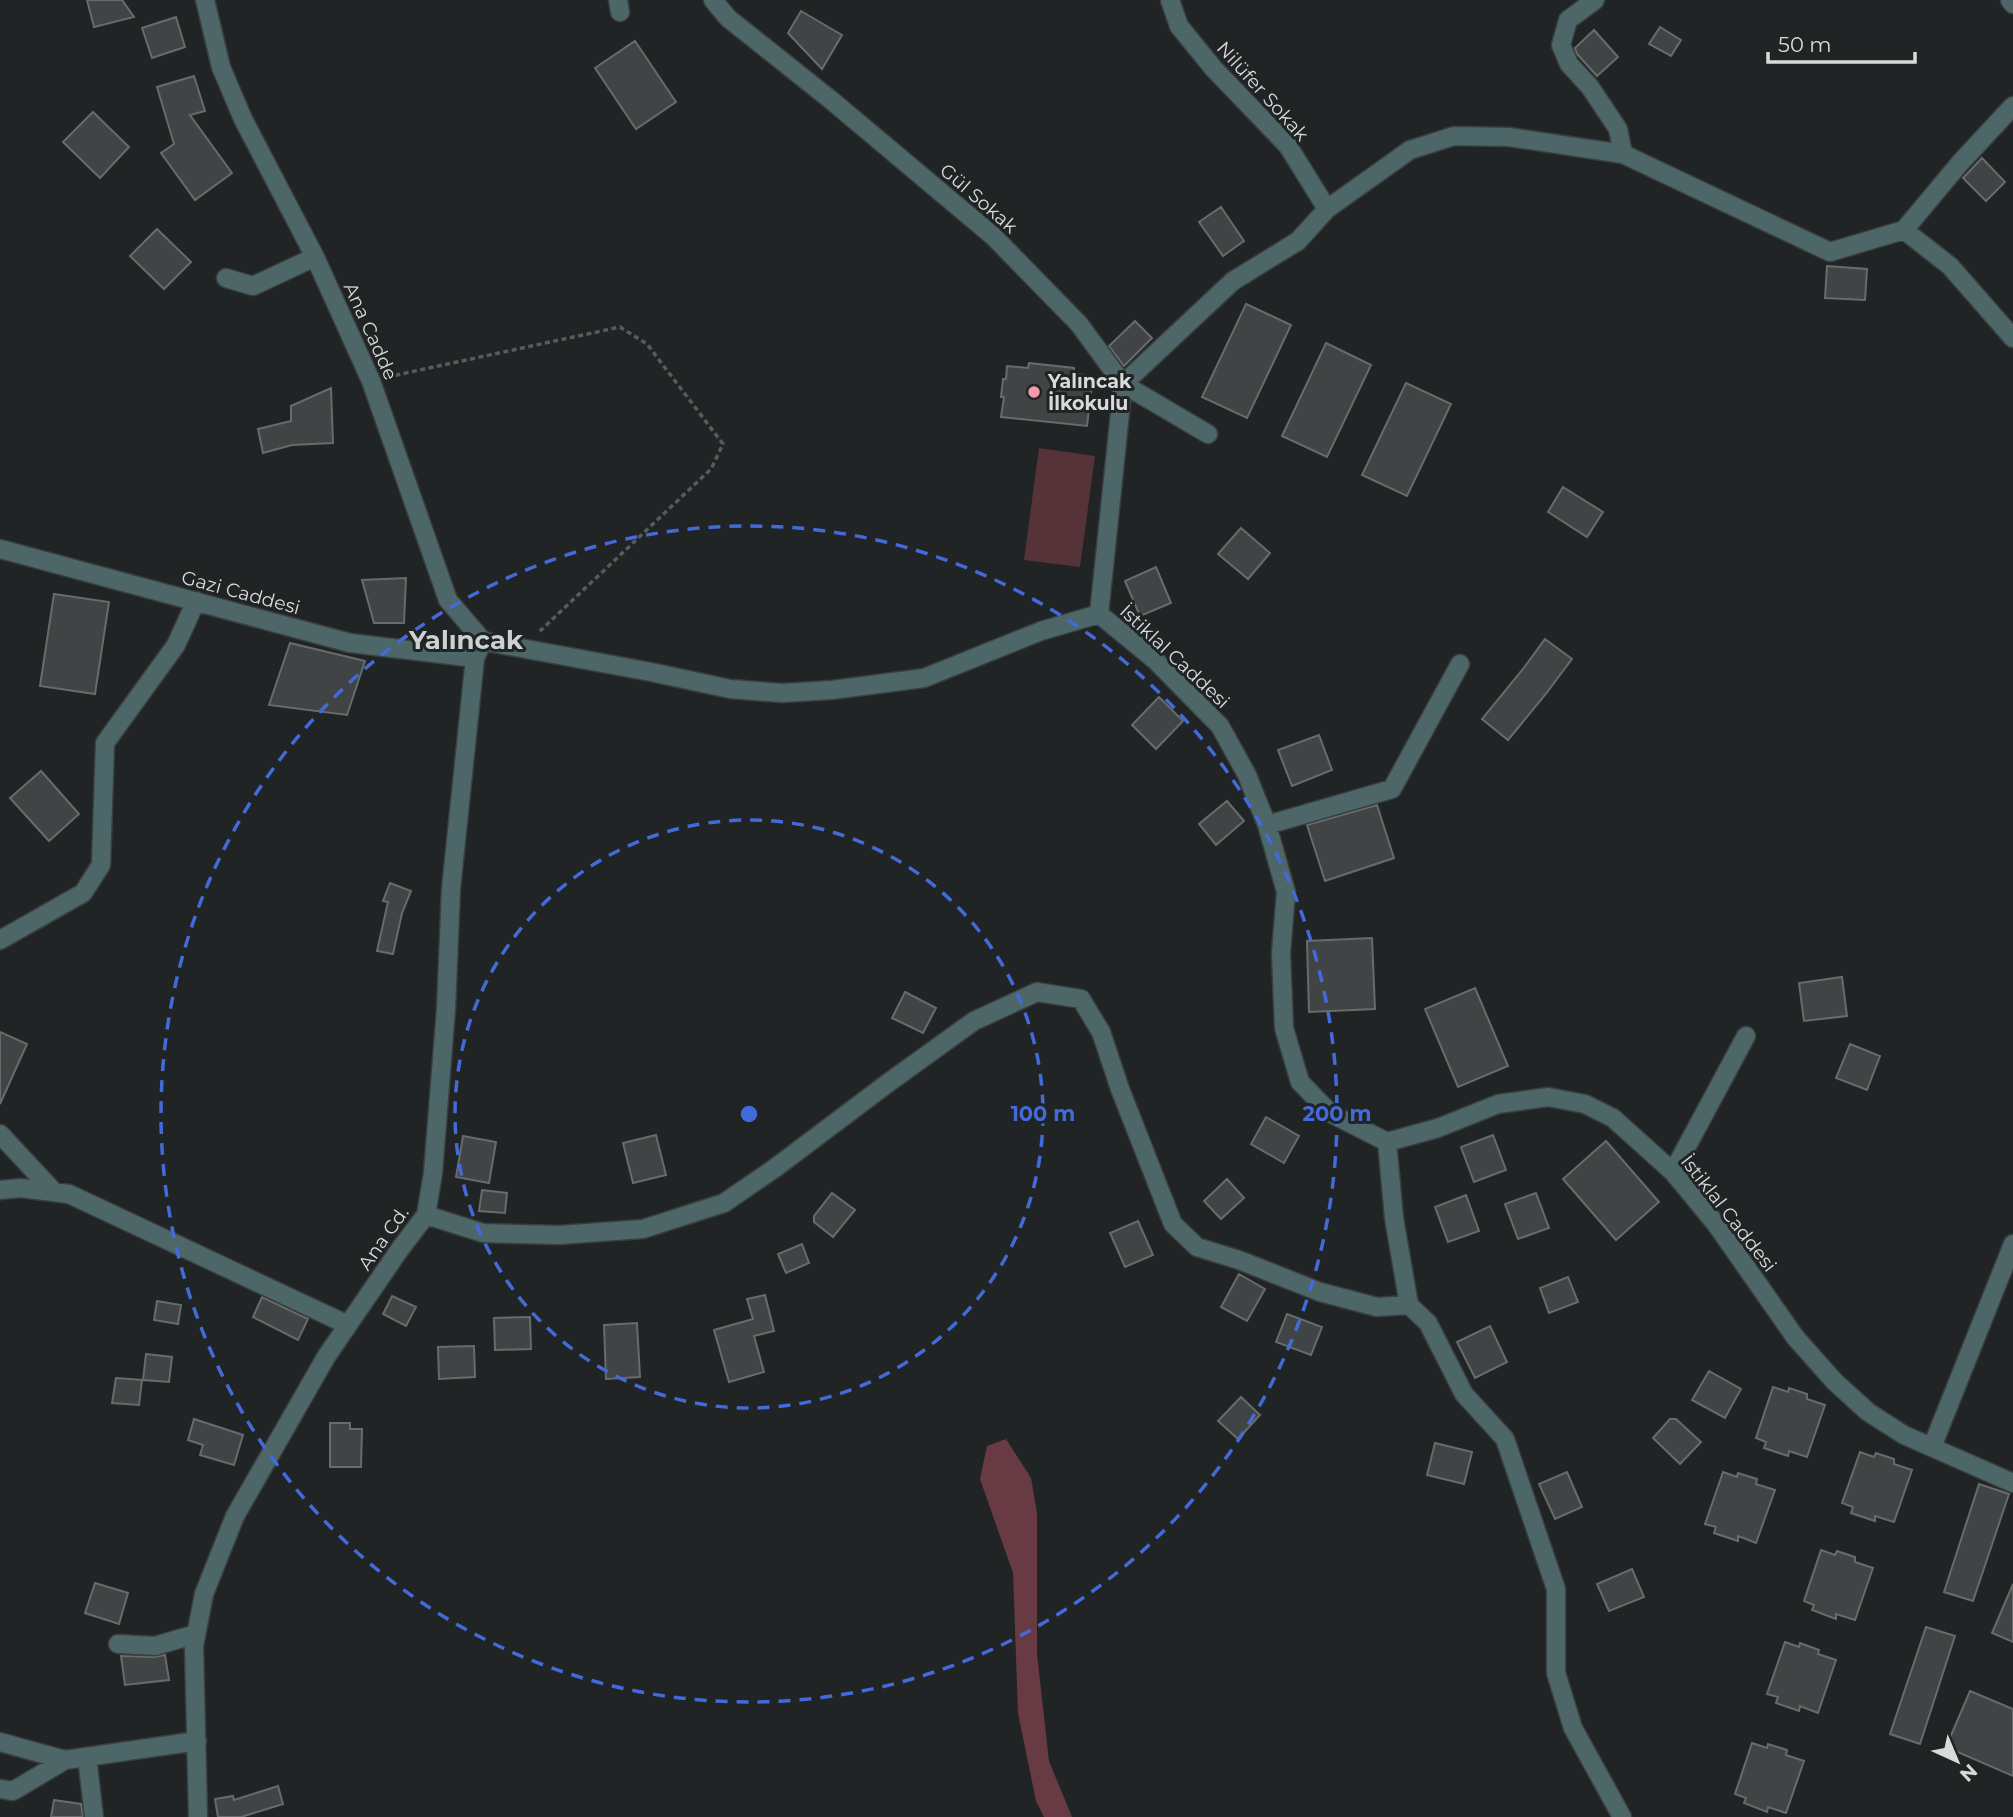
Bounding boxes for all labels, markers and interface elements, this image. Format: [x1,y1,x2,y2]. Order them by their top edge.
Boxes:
scale bar [1768,21,1915,65]
text: 50 m [1778,32,1832,57]
street label: Nilüfer Sokak [1212,37,1314,146]
street label: Gül Sokak [935,159,1023,239]
street label: Ana Cadde [339,279,402,384]
place label: Yalıncak İlkokulu [1047,370,1132,415]
marker: Yalıncak İlkokulu [1026,384,1042,400]
street label: Gazi Caddesi [179,566,303,619]
street label: İstiklal Caddesi [1115,600,1234,713]
district label: Yalıncak [408,624,524,656]
text: 100 m [1011,1101,1075,1126]
text: 200 m [1303,1101,1371,1126]
centre of rings [737,1102,761,1126]
street label: İstiklal Caddesi [1676,1150,1781,1276]
street label: Ana Cd. [353,1202,414,1275]
north arrow [1922,1726,1992,1796]
text: N [1955,1759,1982,1786]

